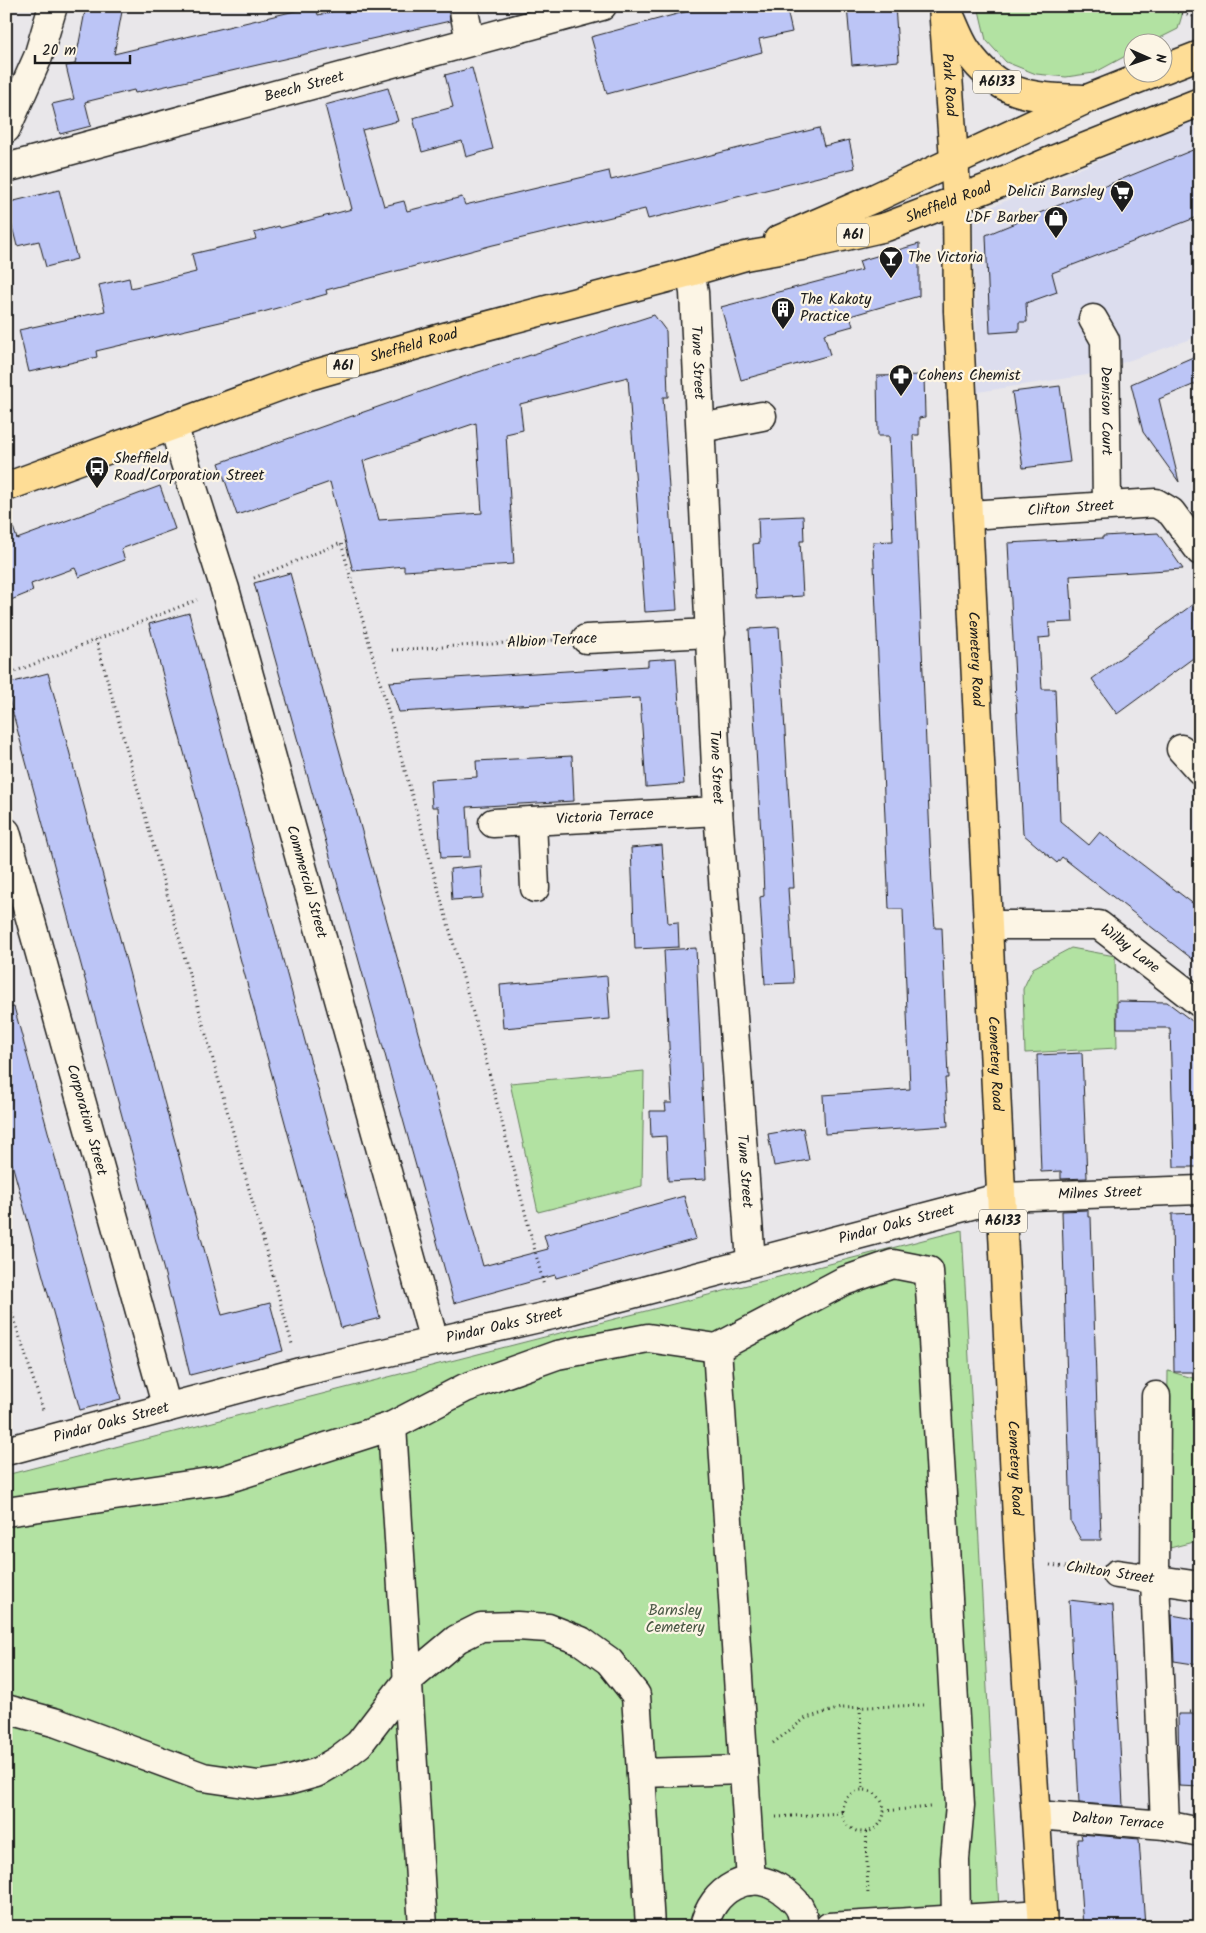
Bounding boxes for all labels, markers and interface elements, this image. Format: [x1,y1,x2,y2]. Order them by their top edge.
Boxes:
scale bar [35,32,130,64]
north arrow [1124,32,1174,82]
text: 20 m [42,39,76,63]
street label: Park Road [934,52,963,118]
text: N [1149,54,1171,63]
street label: Beech Street [261,65,347,109]
road number: A6133 [973,70,1021,94]
street label: Sheffield Road [902,175,996,230]
supermarket icon: Delicii Barnsley [1109,179,1135,213]
place label: Delicii Barnsley [1007,180,1105,204]
shop icon: LDF Barber [1043,205,1069,239]
place label: LDF Barber [965,206,1039,230]
road number: A61 [837,224,869,246]
bar icon: The Victoria [878,245,904,279]
place label: The Victoria [908,246,983,270]
place label: The Kakoty Practice [800,288,872,329]
building icon: The Kakoty Practice [770,296,796,330]
street label: Sheffield Road [367,322,461,370]
street label: Tune Street [684,325,711,400]
road number: A61 [327,354,359,378]
pharmacy icon: Cohens Chemist [888,363,914,397]
place label: Cohens Chemist [918,364,1021,388]
street label: Denison Court [1093,366,1118,456]
place label: Sheffield Road/Corporation Street [114,447,265,488]
bus stop icon: Sheffield Road/Corporation Street [84,455,110,489]
street label: Clifton Street [1027,494,1115,523]
street label: Cemetery Road [961,611,989,708]
street label: Albion Terrace [506,627,598,655]
street label: Tune Street [702,730,730,805]
street label: Victoria Terrace [555,802,654,832]
street label: Commercial Street [279,822,334,941]
street label: Wilby Lane [1095,918,1165,980]
street label: Cemetery Road [980,1015,1009,1112]
street label: Corporation Street [59,1061,114,1179]
street label: Tune Street [730,1133,759,1209]
street label: Milnes Street [1057,1180,1143,1207]
street label: Pindar Oaks Street [836,1198,957,1251]
road number: A6133 [979,1210,1027,1232]
street label: Pindar Oaks Street [444,1301,566,1351]
street label: Pindar Oaks Street [51,1396,172,1450]
street label: Cemetery Road [1000,1420,1029,1517]
street label: Chilton Street [1064,1555,1156,1591]
park label: Barnsley Cemetery [646,1599,705,1640]
street label: Dalton Terrace [1071,1806,1165,1837]

